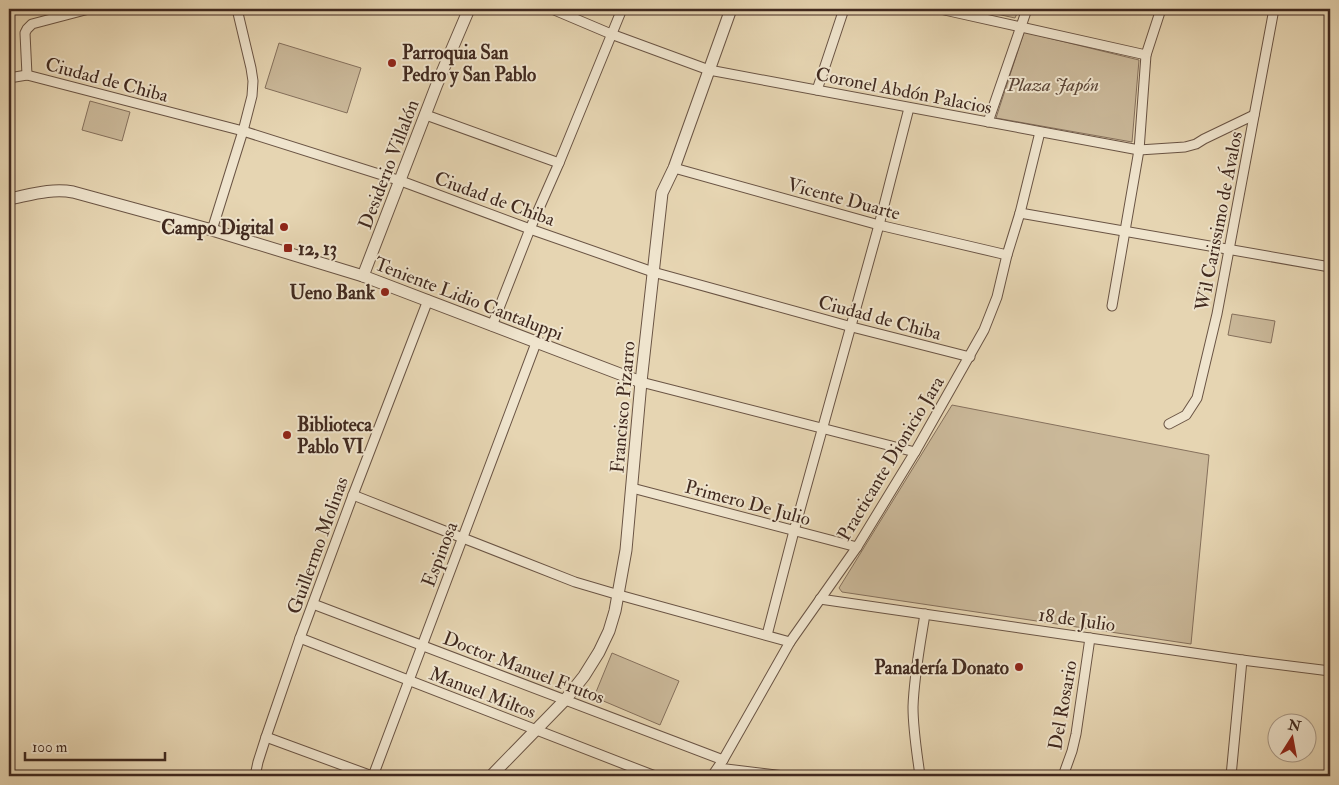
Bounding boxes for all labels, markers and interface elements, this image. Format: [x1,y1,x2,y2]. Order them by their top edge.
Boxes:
place label: Parroquia San Pedro y San Pablo [402,41,536,88]
street label: Ciudad de Chiba [43,52,171,108]
marker: Parroquia San Pedro y San Pablo [386,57,398,69]
street label: Coronel Abdón Palacios [814,62,994,120]
park label: Plaza Japón [1006,73,1099,97]
street label: Desiderio Villalón [353,96,425,233]
street label: Wil Carissimo de Ávalos [1188,129,1248,314]
street label: Ciudad de Chiba [431,166,558,232]
street label: Vicente Duarte [785,172,903,226]
place label: Campo Digital [161,216,274,241]
marker: Campo Digital [278,221,290,233]
place label: 12, 13 [298,237,337,261]
marker: 12, 13 [282,242,294,254]
street label: Teniente Lidio Cantaluppi [370,252,567,347]
place label: Ueno Bank [290,281,376,305]
marker: Ueno Bank [379,286,391,298]
street label: Ciudad de Chiba [816,290,944,346]
street label: Francisco Pizarro [605,340,641,474]
street label: Practicante Dionicio Jara [832,372,950,545]
place label: Biblioteca Pablo VI [297,413,373,459]
marker: Biblioteca Pablo VI [281,429,293,441]
street label: Guillermo Molinas [282,473,354,617]
street label: Primero De Julio [682,475,813,531]
street label: Espinosa [417,518,464,591]
street label: 18 de Julio [1037,603,1117,637]
street label: Doctor Manuel Frutos [439,626,608,710]
place label: Panadería Donato [874,656,1009,680]
street label: Del Rosario [1043,659,1083,752]
marker: Panadería Donato [1013,661,1025,673]
street label: Manuel Miltos [426,662,539,724]
north arrow [1266,712,1316,762]
text: N [1286,716,1303,735]
scale bar [25,730,165,762]
text: 100 m [32,738,68,757]

